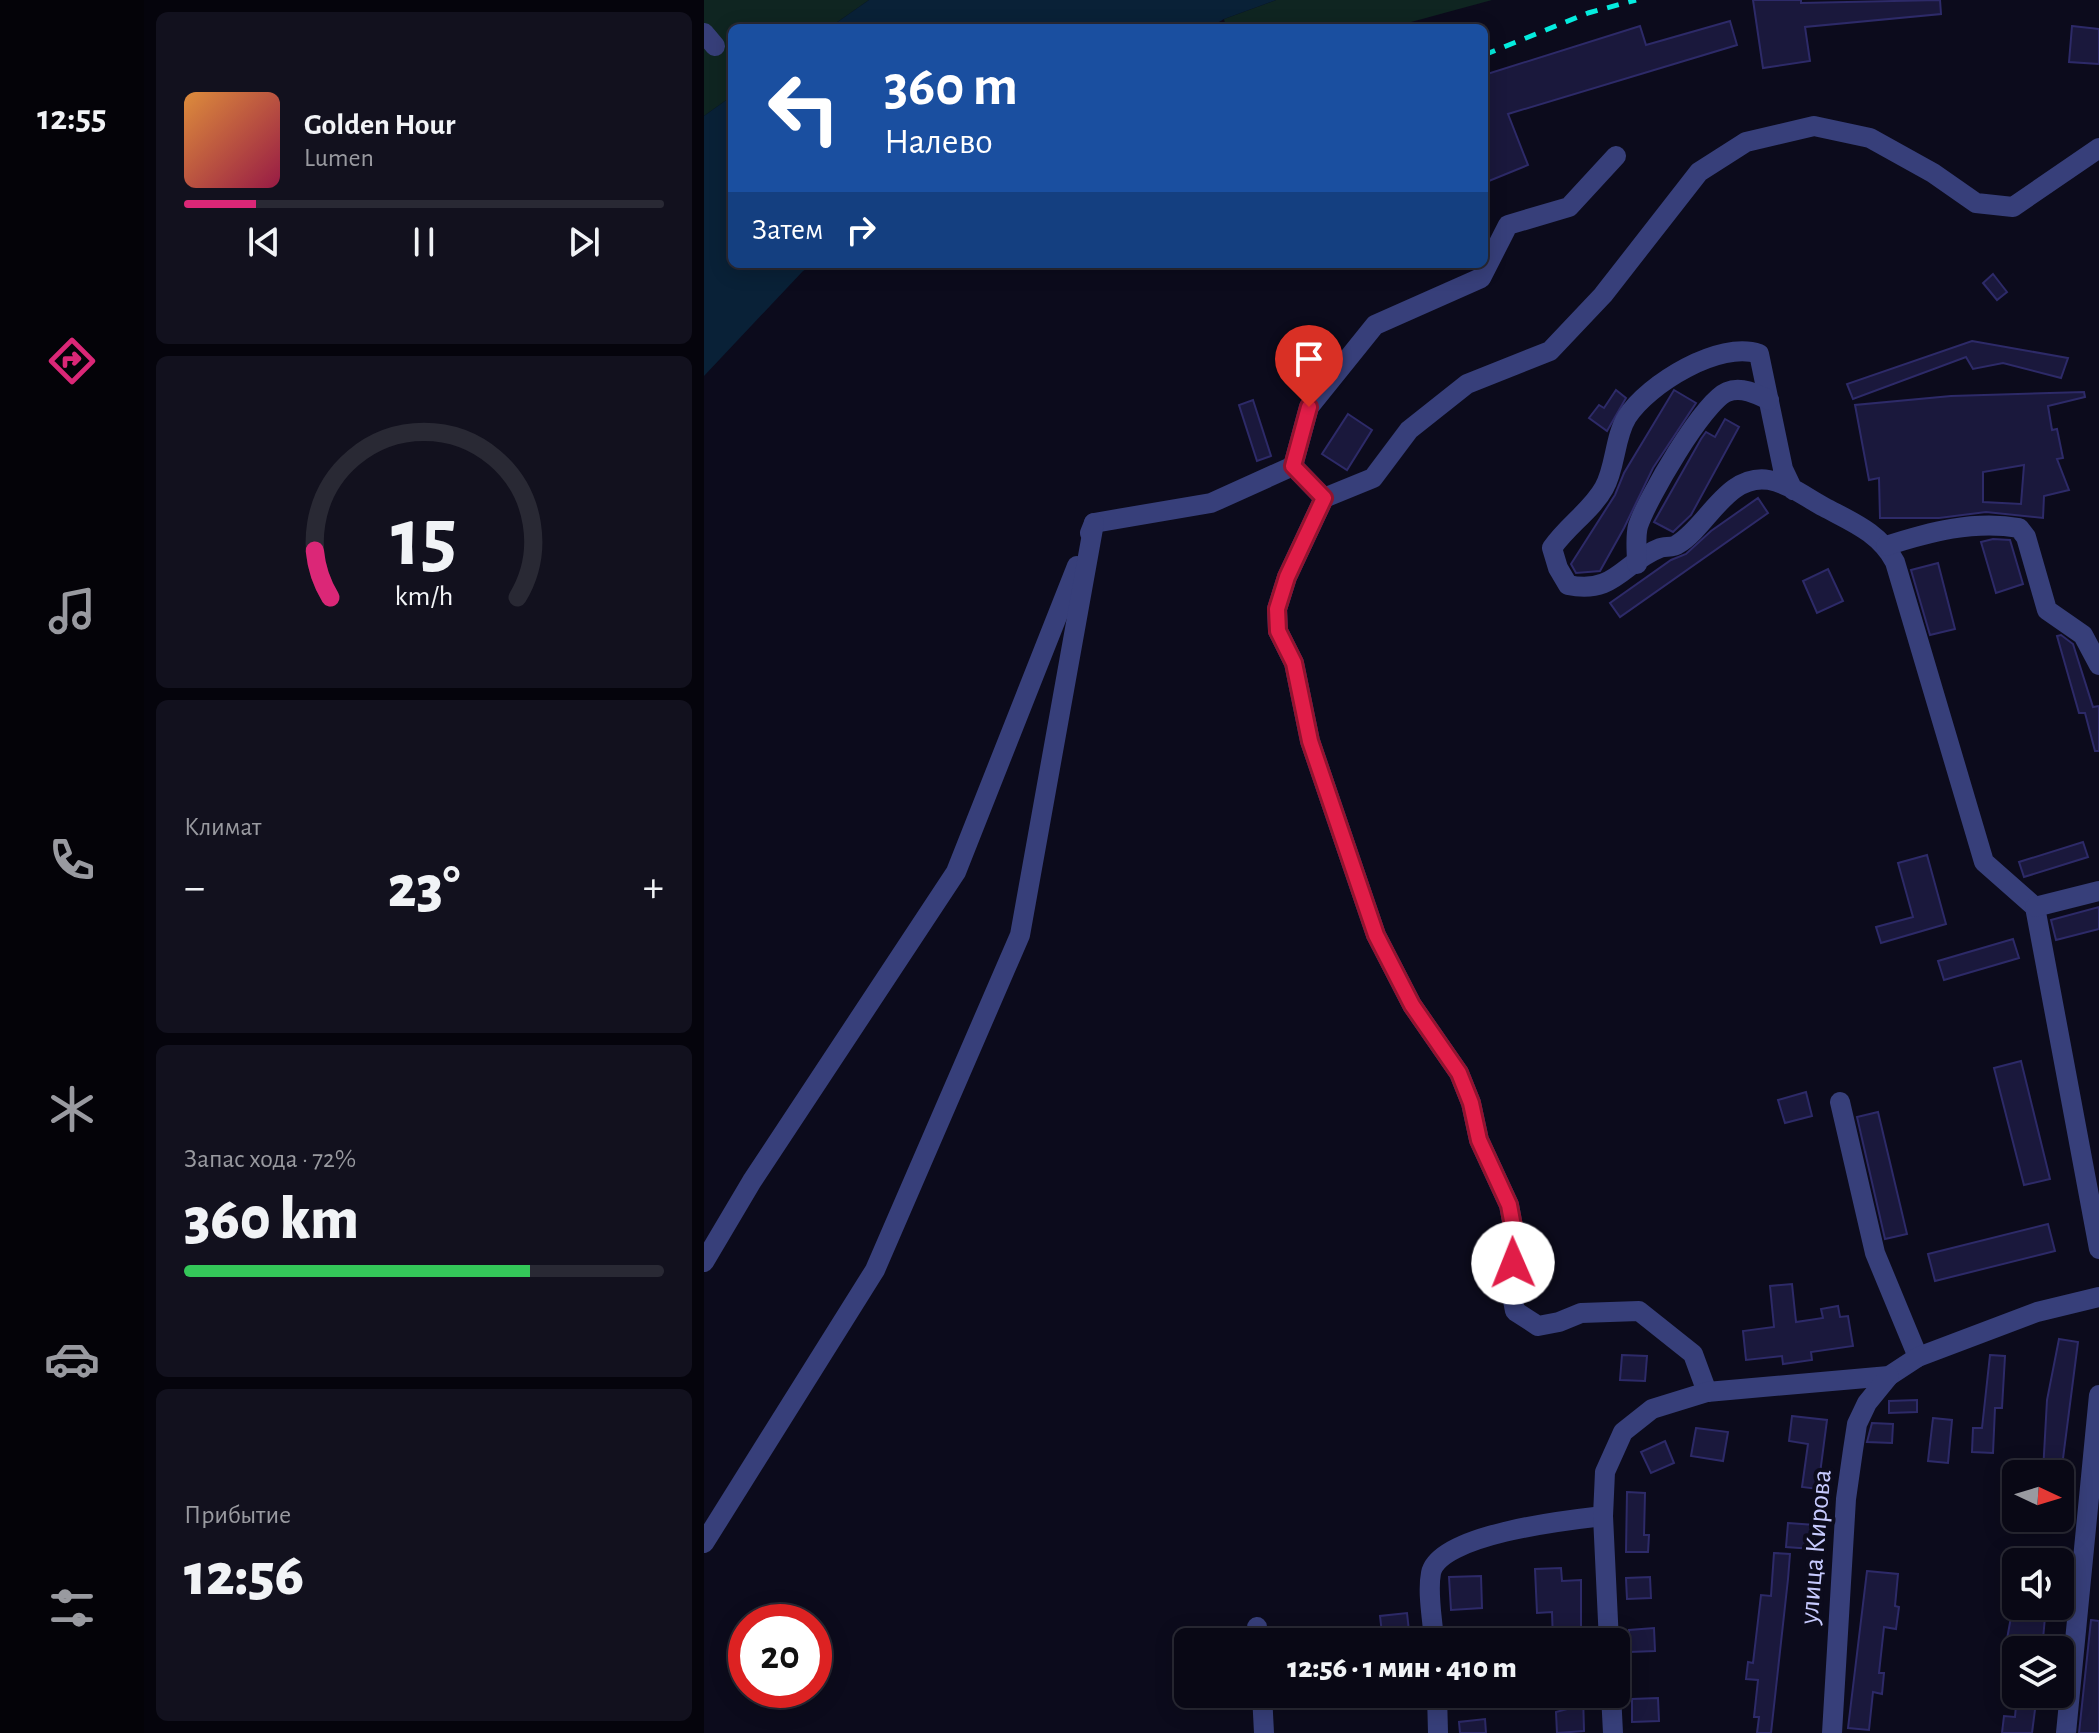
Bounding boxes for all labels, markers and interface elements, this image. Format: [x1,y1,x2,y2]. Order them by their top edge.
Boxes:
icon: left [752,56,856,160]
text: 360 m [884,59,1018,115]
text: 12:55 [37,100,107,136]
text: Golden Hour [304,110,456,140]
text: Налево [884,124,993,160]
text: Lumen [304,145,374,171]
icon: right [839,208,883,252]
text: Затем [752,215,823,245]
icon: previous [242,220,286,264]
icon: pause [402,220,446,264]
icon: next [562,220,606,264]
pin [1275,325,1343,407]
icon: directions [44,333,100,389]
icon: arrive [1287,337,1331,381]
text: 15 [391,497,457,581]
text: km/h [395,582,453,611]
icon: music [44,583,100,639]
text: Климат [184,814,261,840]
icon: phone [44,832,100,888]
text: 23° [388,858,460,918]
text: − [184,866,205,910]
text: + [643,866,664,910]
icon: climate [44,1081,100,1137]
text: Запас хода · 72% [184,1146,356,1172]
text: 360 km [184,1190,359,1250]
position arrow [1471,1221,1555,1305]
icon: car [44,1331,100,1387]
north arrow [2002,1460,2074,1532]
map controls [2002,1460,2074,1708]
street label: улица Кирова [1795,1468,1837,1627]
text: Прибытие [184,1502,291,1528]
text: 12:56 [184,1546,304,1606]
button: sound [2002,1548,2074,1620]
icon: filters [44,1580,100,1636]
speed limit sign: 20 [728,1604,832,1708]
button: layers [2002,1636,2074,1708]
text: 12:56 · 1 мин · 410 m [1287,1653,1517,1683]

